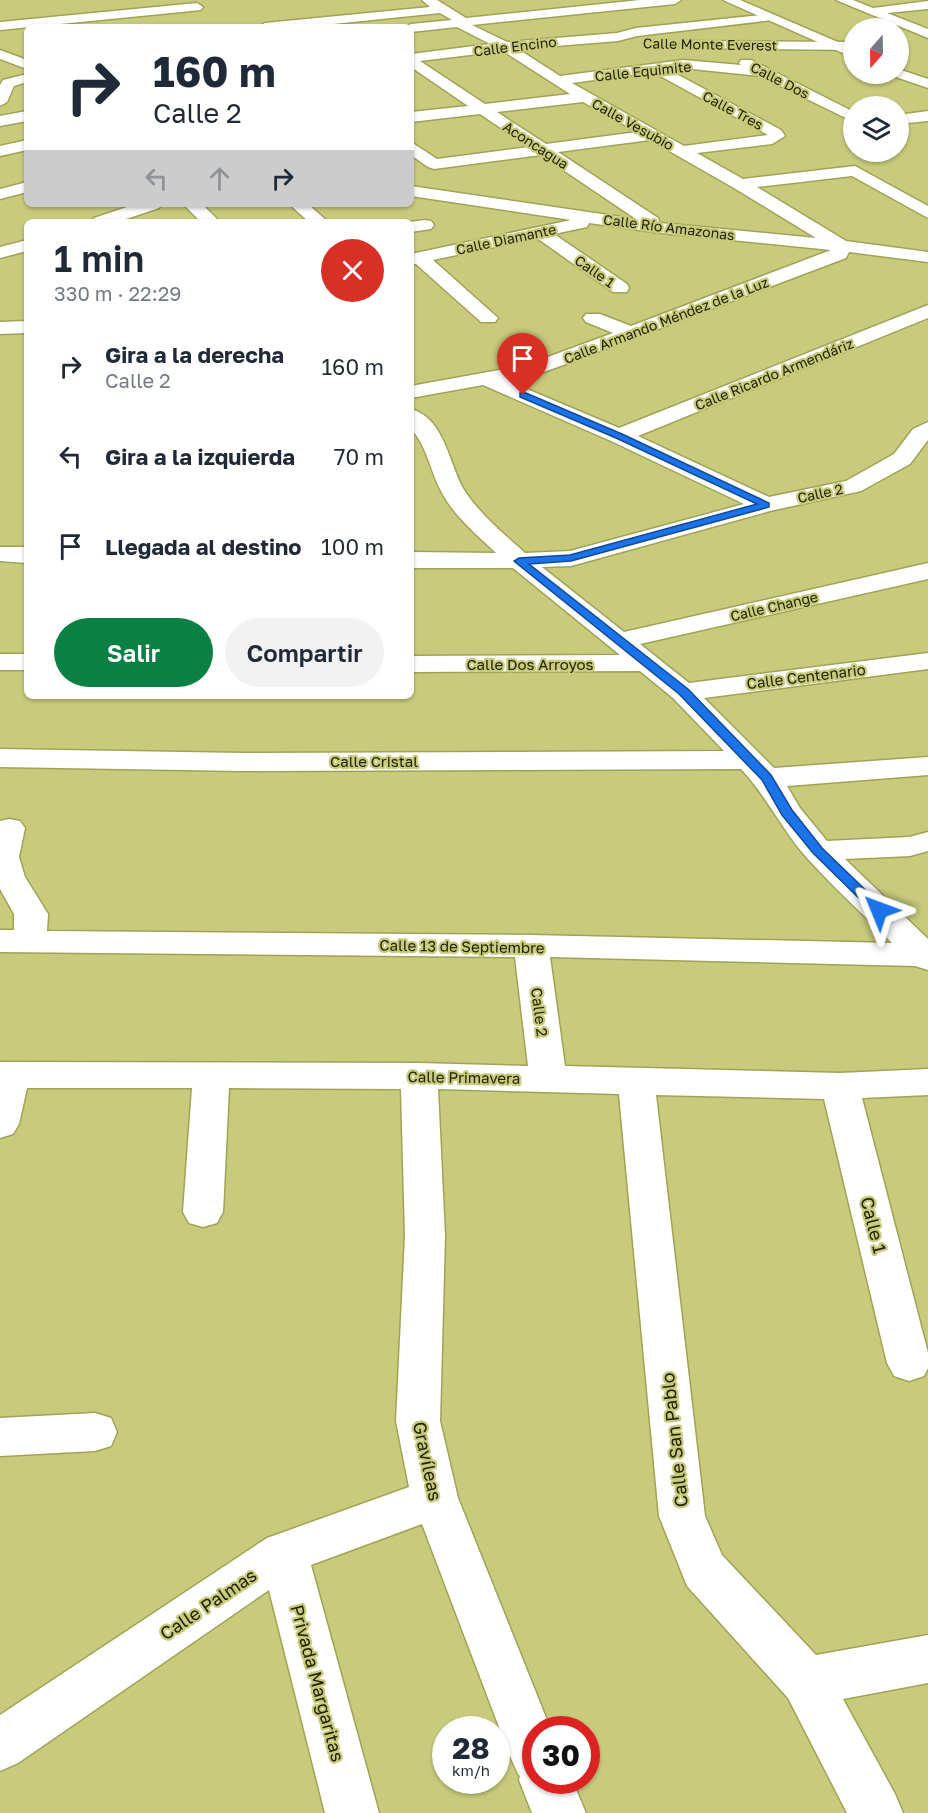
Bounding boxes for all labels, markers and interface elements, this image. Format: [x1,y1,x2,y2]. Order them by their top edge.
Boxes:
north arrow [843,18,909,84]
map controls [843,18,909,162]
street label: Calle Encino [473,32,557,60]
street label: Calle Monte Everest [643,34,777,54]
text: 160 m [153,46,276,96]
icon: right [54,48,132,126]
street label: Calle Equimite [594,57,692,85]
street label: Calle Dos [748,58,812,102]
street label: Calle Tres [700,87,766,133]
street label: Calle Vesubio [589,94,677,154]
button: layers [843,96,909,162]
text: Calle 2 [153,97,242,129]
street label: Aconcagua [500,118,572,172]
icon: left [140,162,173,195]
icon: ahead [203,162,236,195]
icon: right [266,162,299,195]
street label: Calle Río Amazonas [602,211,736,243]
street label: Calle Diamante [454,220,558,258]
text: 1 min [54,237,144,280]
button: close [321,239,384,302]
street label: Calle 1 [572,251,618,291]
street label: Calle Armando Méndez de la Luz [561,273,771,367]
text: 330 m · 22:29 [54,281,181,305]
pin [497,333,548,395]
street label: Calle Ricardo Armendáriz [692,334,856,414]
text: Gira a la derecha [105,341,284,368]
icon: arrive [506,342,539,375]
icon: right [54,350,87,383]
text: 160 m [321,353,384,380]
text: Calle 2 [105,368,171,392]
icon: left [54,440,87,473]
text: Gira a la izquierda [105,443,295,470]
text: 70 m [334,443,384,470]
street label: Calle 2 [796,480,844,506]
icon: arrive [54,530,87,563]
text: Llegada al destino [105,533,302,560]
text: 100 m [321,533,384,560]
street label: Calle Change [729,588,819,624]
button: Salir [54,618,213,687]
button: Compartir [225,618,384,687]
street label: Calle Dos Arroyos [466,655,594,673]
street label: Calle Centenario [745,660,867,692]
street label: Calle Cristal [330,752,418,770]
position arrow [847,878,911,942]
street label: Calle 13 de Septiembre [379,936,545,956]
street label: Calle 2 [528,986,552,1038]
street label: Calle Primavera [407,1067,521,1087]
street label: Calle 1 [856,1194,892,1256]
street label: Calle San Pablo [656,1372,692,1508]
street label: Gravíleas [409,1419,447,1503]
street label: Calle Palmas [155,1564,261,1644]
street label: Privada Margaritas [286,1602,350,1764]
speed limit sign: 30 [522,1716,600,1794]
text: 28 [452,1730,490,1766]
text: km/h [452,1761,490,1779]

